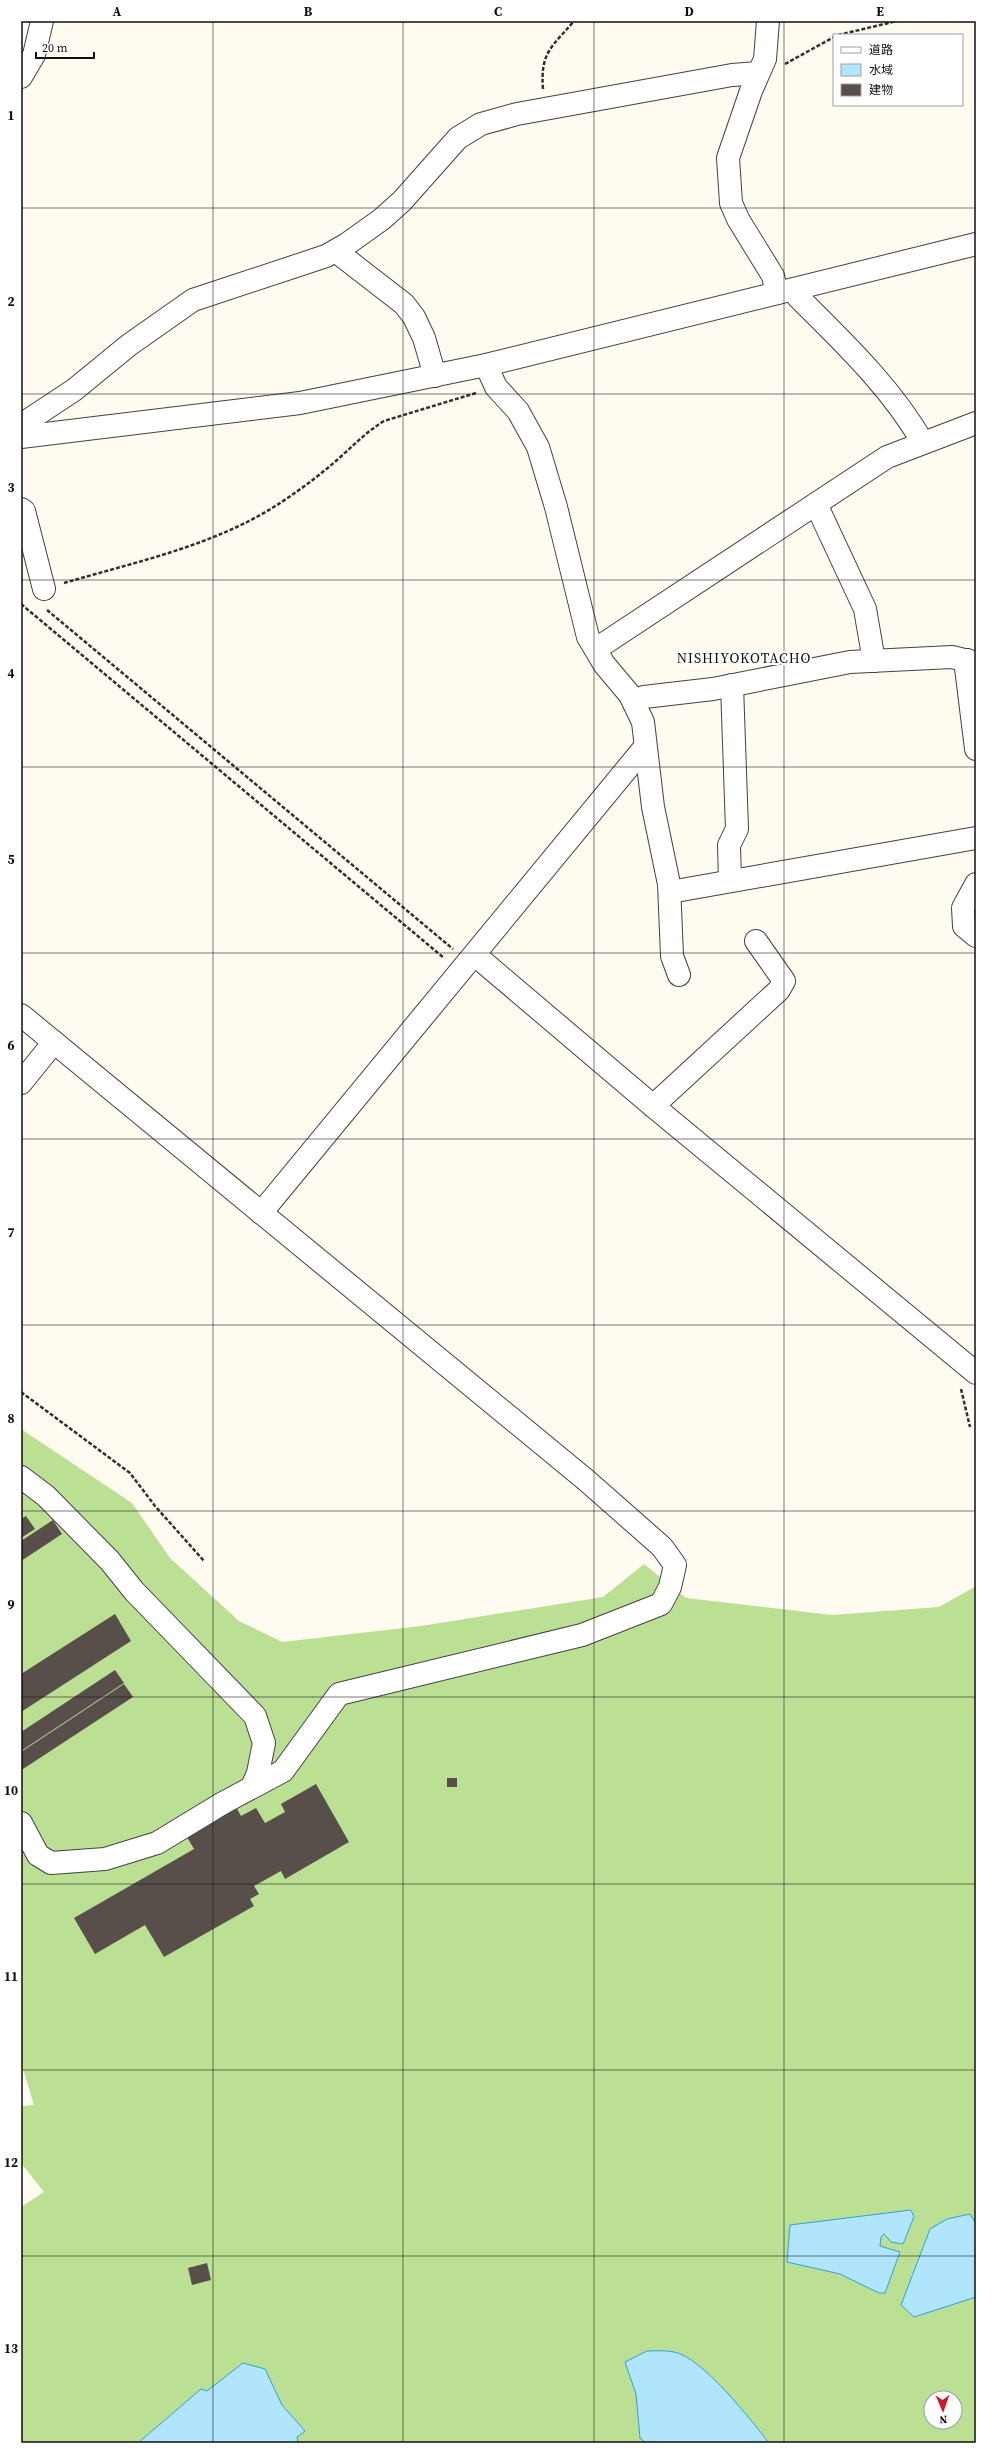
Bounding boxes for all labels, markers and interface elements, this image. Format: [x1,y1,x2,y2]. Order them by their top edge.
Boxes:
text: A [113,3,122,20]
text: B [304,3,313,20]
text: C [494,3,502,20]
text: D [684,3,694,20]
text: E [876,3,884,20]
scale bar [36,34,94,60]
legend [833,34,963,106]
text: 20 m [42,40,68,56]
text: 道路 [869,42,893,58]
text: 水域 [869,62,893,78]
text: 建物 [869,82,893,98]
text: 1 [7,107,15,124]
text: 2 [7,293,15,310]
text: 3 [7,479,15,496]
district label: NISHIYOKOTACHO [677,648,811,668]
text: 4 [7,665,15,682]
text: 5 [7,851,15,868]
text: 6 [7,1037,15,1054]
text: 7 [7,1224,15,1241]
text: 8 [7,1410,15,1427]
text: 9 [7,1596,15,1613]
text: 10 [4,1782,18,1799]
text: 11 [4,1968,18,1985]
text: 12 [4,2154,18,2171]
text: 13 [4,2340,18,2357]
north arrow [923,2390,963,2430]
text: N [939,2412,948,2427]

